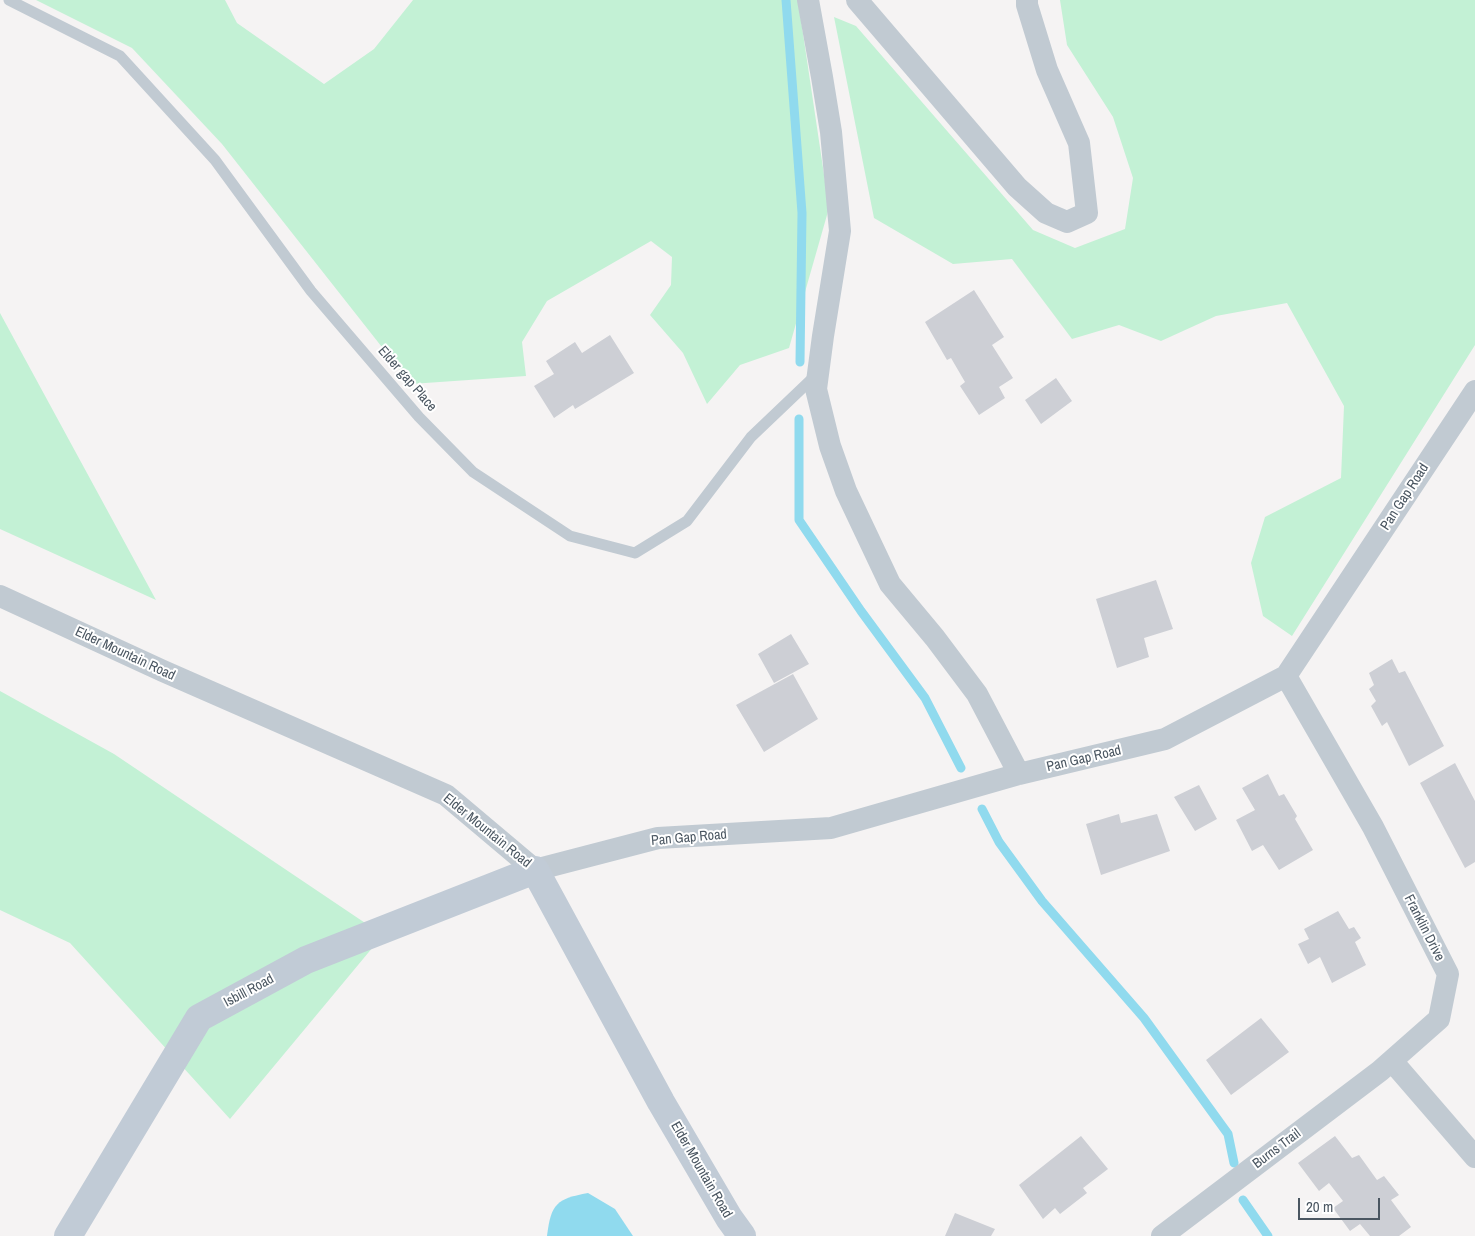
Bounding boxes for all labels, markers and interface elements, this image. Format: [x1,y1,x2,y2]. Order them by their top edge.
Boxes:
street label: Elder gap Place [374,343,440,415]
street label: Pan Gap Road [1377,461,1433,533]
street label: Elder Mountain Road [72,623,178,685]
street label: Pan Gap Road [1045,742,1123,776]
street label: Elder Mountain Road [440,790,534,872]
street label: Pan Gap Road [650,826,728,850]
street label: Franklin Drive [1400,892,1448,964]
street label: Isbill Road [221,971,277,1011]
street label: Elder Mountain Road [667,1119,735,1221]
street label: Burns Trail [1250,1126,1304,1172]
scale bar [1300,1188,1382,1220]
text: 20 m [1306,1196,1333,1217]

